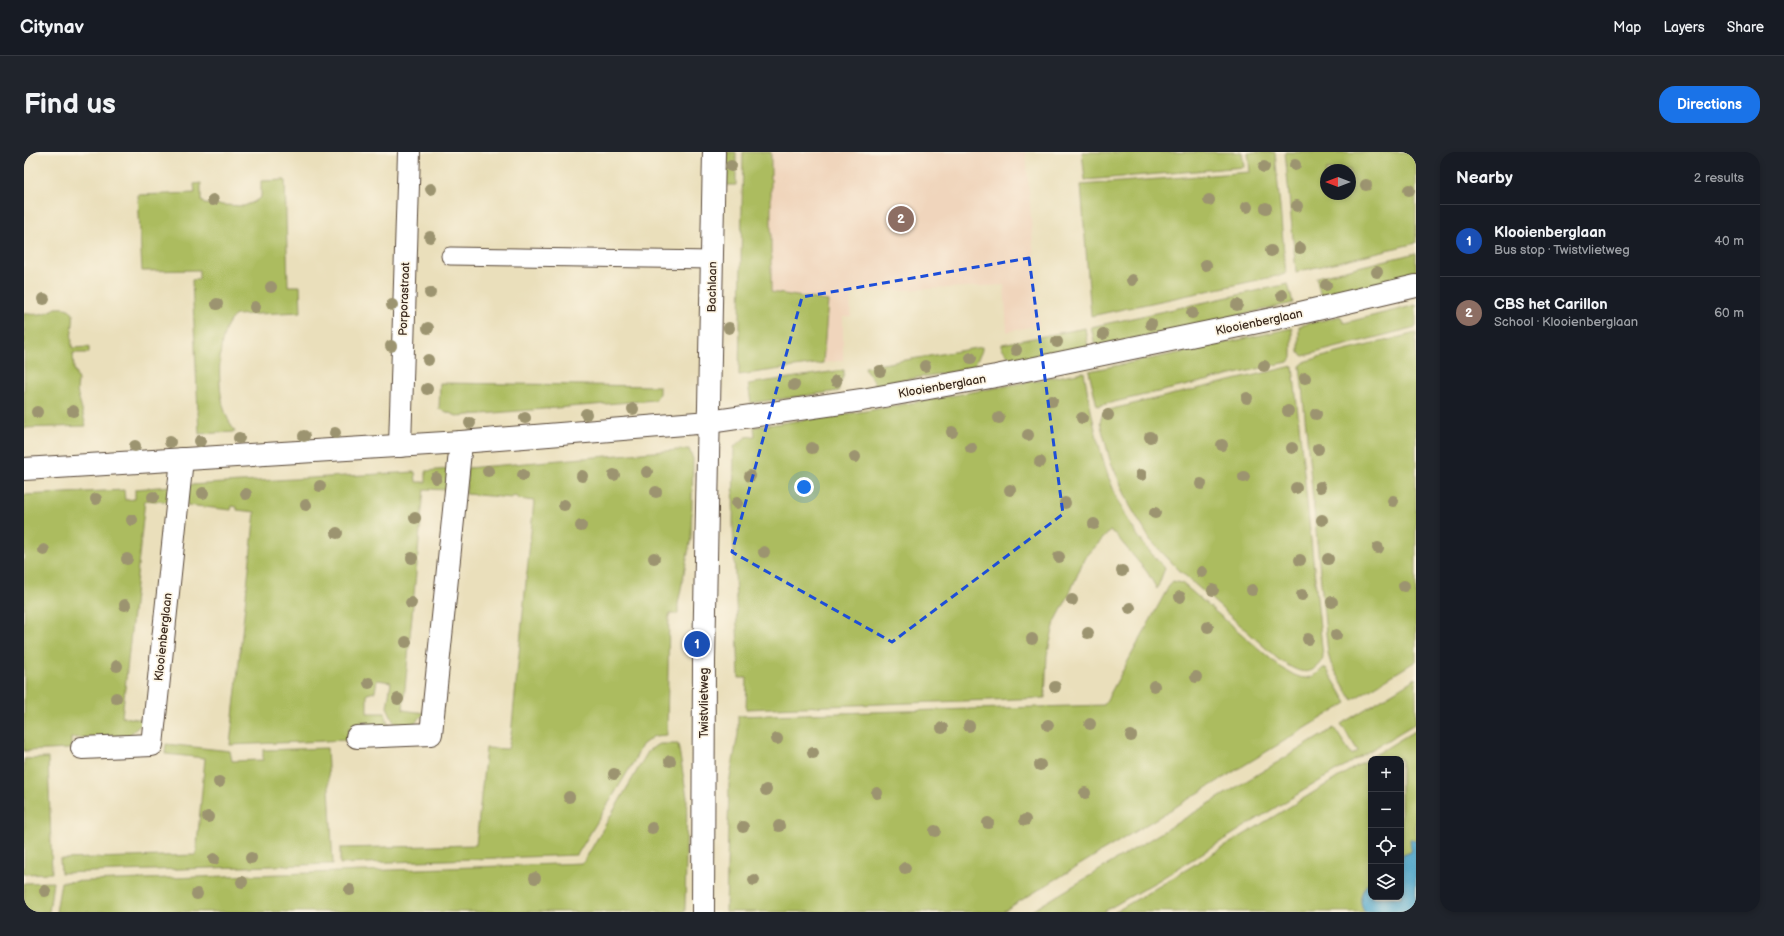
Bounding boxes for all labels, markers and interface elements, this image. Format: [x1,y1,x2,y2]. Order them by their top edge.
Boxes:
text: Citynav [20,16,84,39]
text: Map [1613,19,1641,36]
text: Layers [1663,19,1705,36]
text: Share [1727,19,1764,36]
button: Directions [1659,86,1760,123]
text: Find us [24,88,116,121]
north arrow [1320,164,1356,200]
text: Nearby [1456,168,1513,188]
text: 2 results [1694,170,1744,186]
pin: 2 [888,204,914,234]
text: Klooienberglaan [1494,223,1606,242]
text: 1 [1466,233,1472,249]
text: 40 m [1714,233,1744,249]
text: Bus stop · Twistvlietweg [1494,242,1630,258]
street label: Bachlaan [705,261,720,313]
street label: Porporastraat [396,262,413,336]
text: CBS het Carillon [1494,295,1608,314]
text: 2 [1465,305,1473,321]
text: 60 m [1714,305,1744,321]
street label: Klooienberglaan [1214,306,1304,339]
text: School · Klooienberglaan [1494,314,1638,330]
street label: Klooienberglaan [897,371,987,402]
your location [794,477,814,497]
street label: Klooienberglaan [151,592,176,682]
pin: 1 [684,629,710,659]
street label: Twistvlietweg [697,668,712,738]
map controls [1368,756,1404,900]
button: + [1368,756,1404,792]
button: − [1368,792,1404,828]
button: locate [1368,828,1404,864]
button: layers [1368,864,1404,900]

